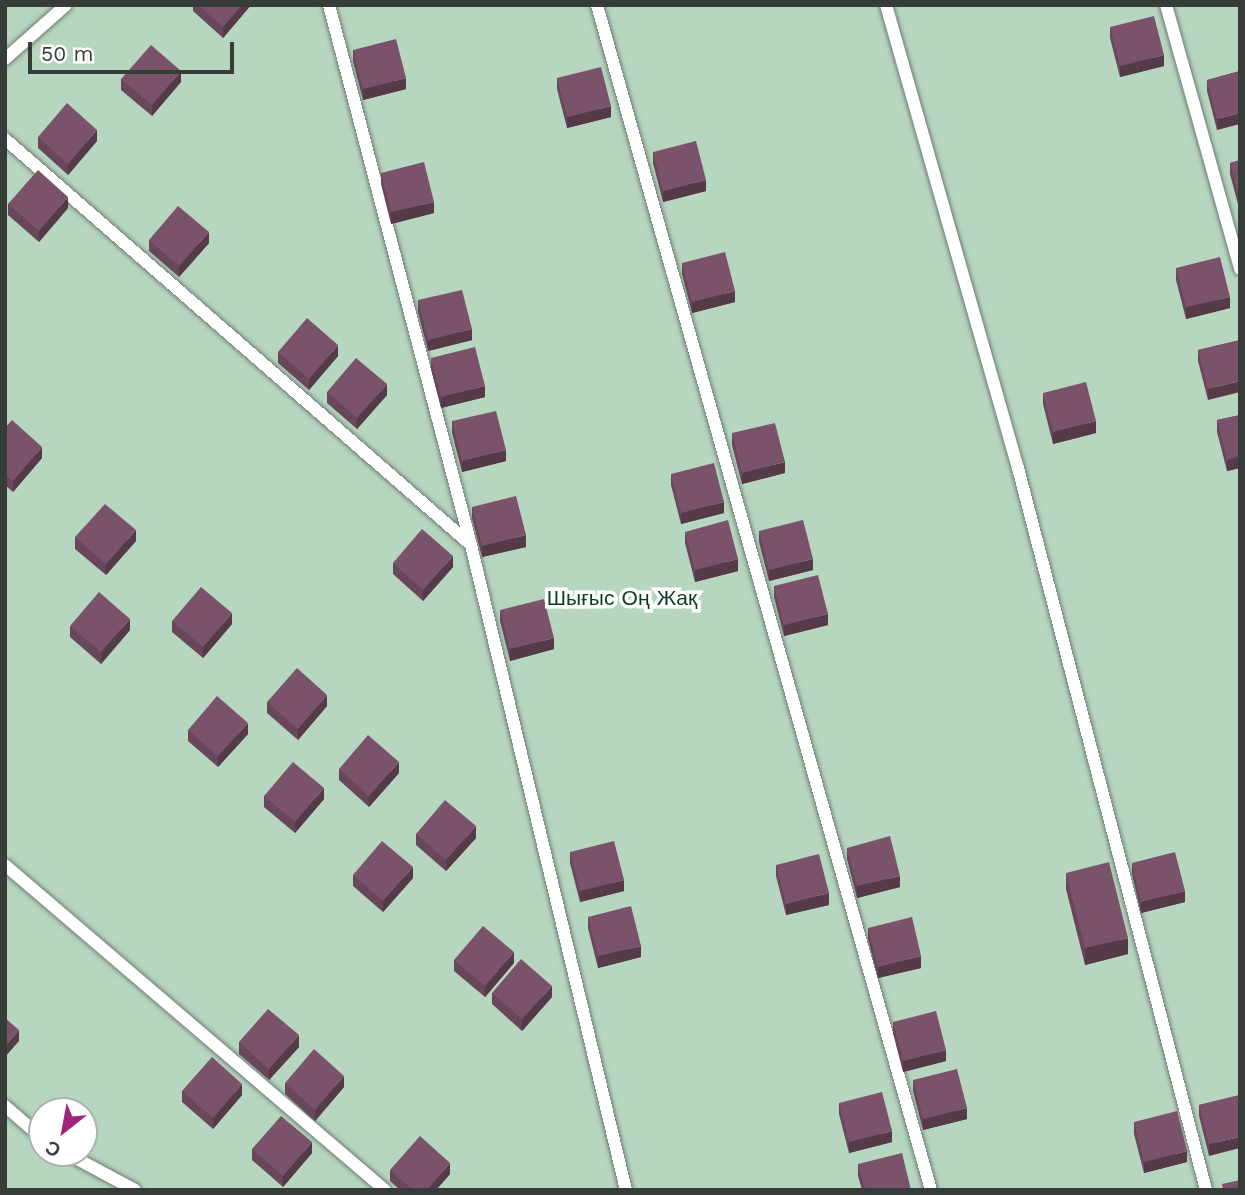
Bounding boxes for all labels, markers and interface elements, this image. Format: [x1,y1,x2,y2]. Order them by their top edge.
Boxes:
scale bar [32,28,238,72]
text: 50 m [41,41,93,66]
park label: Шығыс Оң Жақ [547,585,697,611]
north arrow [28,1097,98,1167]
text: С [41,1135,65,1162]

